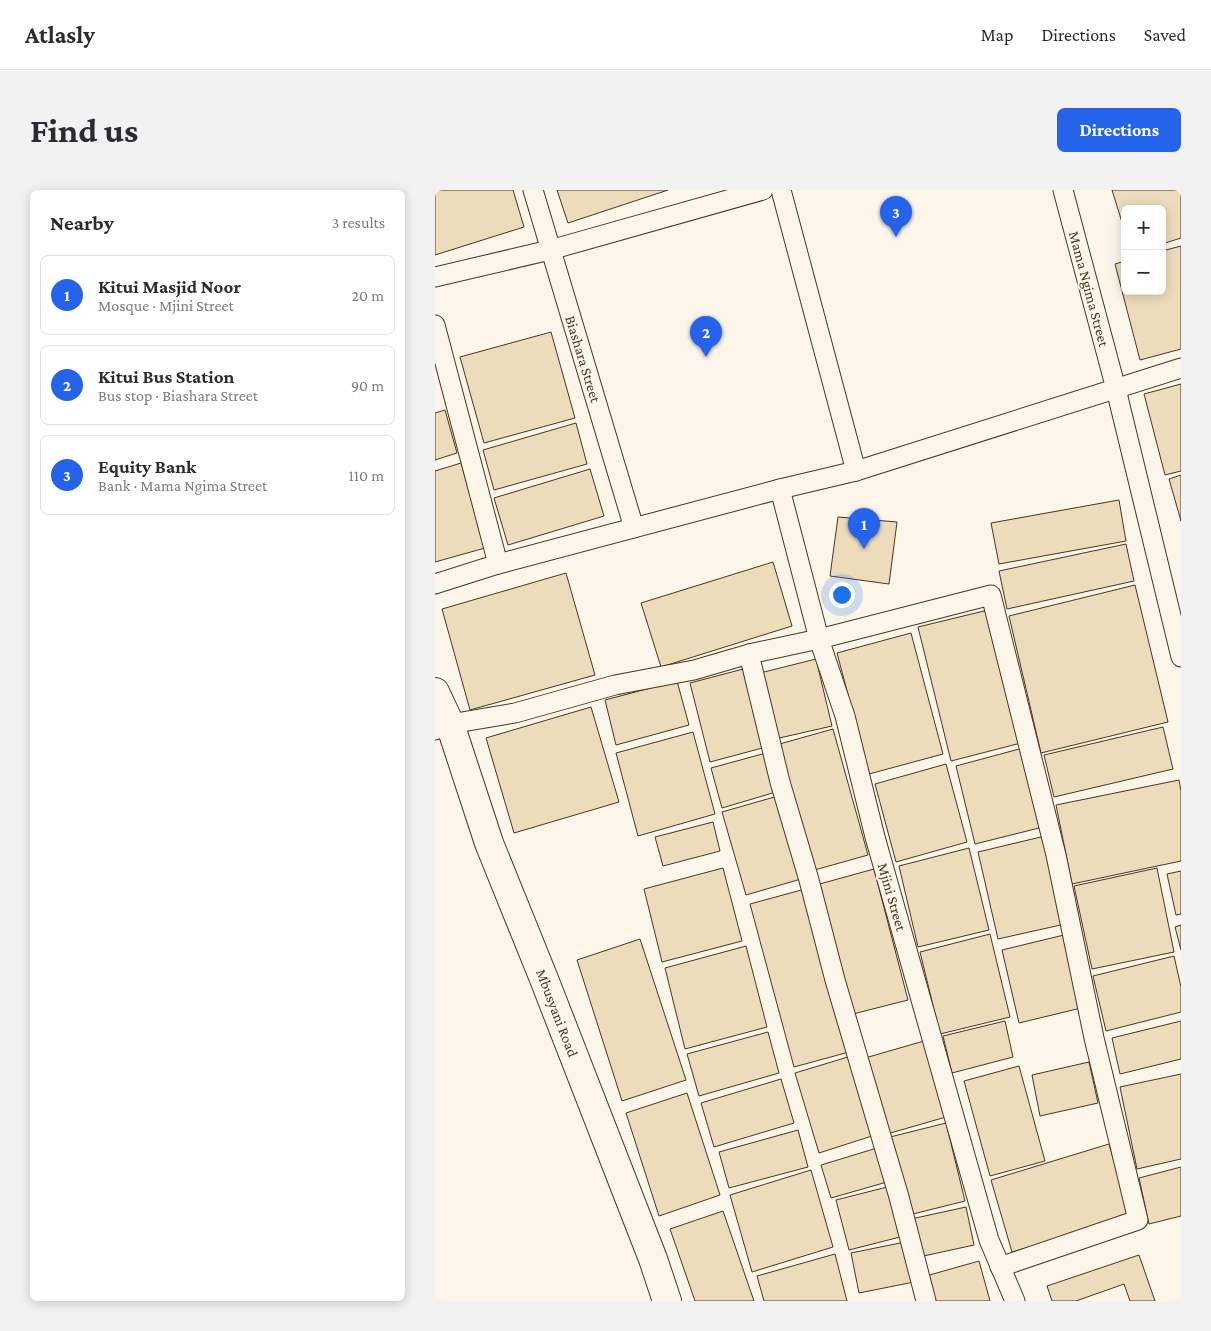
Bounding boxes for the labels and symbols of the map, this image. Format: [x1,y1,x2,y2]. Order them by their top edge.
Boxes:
pin: 3 [880,196,912,237]
street label: Mama Ngima Street [1065,229,1112,350]
street label: Biashara Street [562,314,604,405]
pin: 2 [690,316,722,357]
pin: 1 [848,508,880,549]
your location [829,582,855,608]
street label: Mjini Street [874,861,910,934]
street label: Mbusyani Road [532,967,581,1060]

